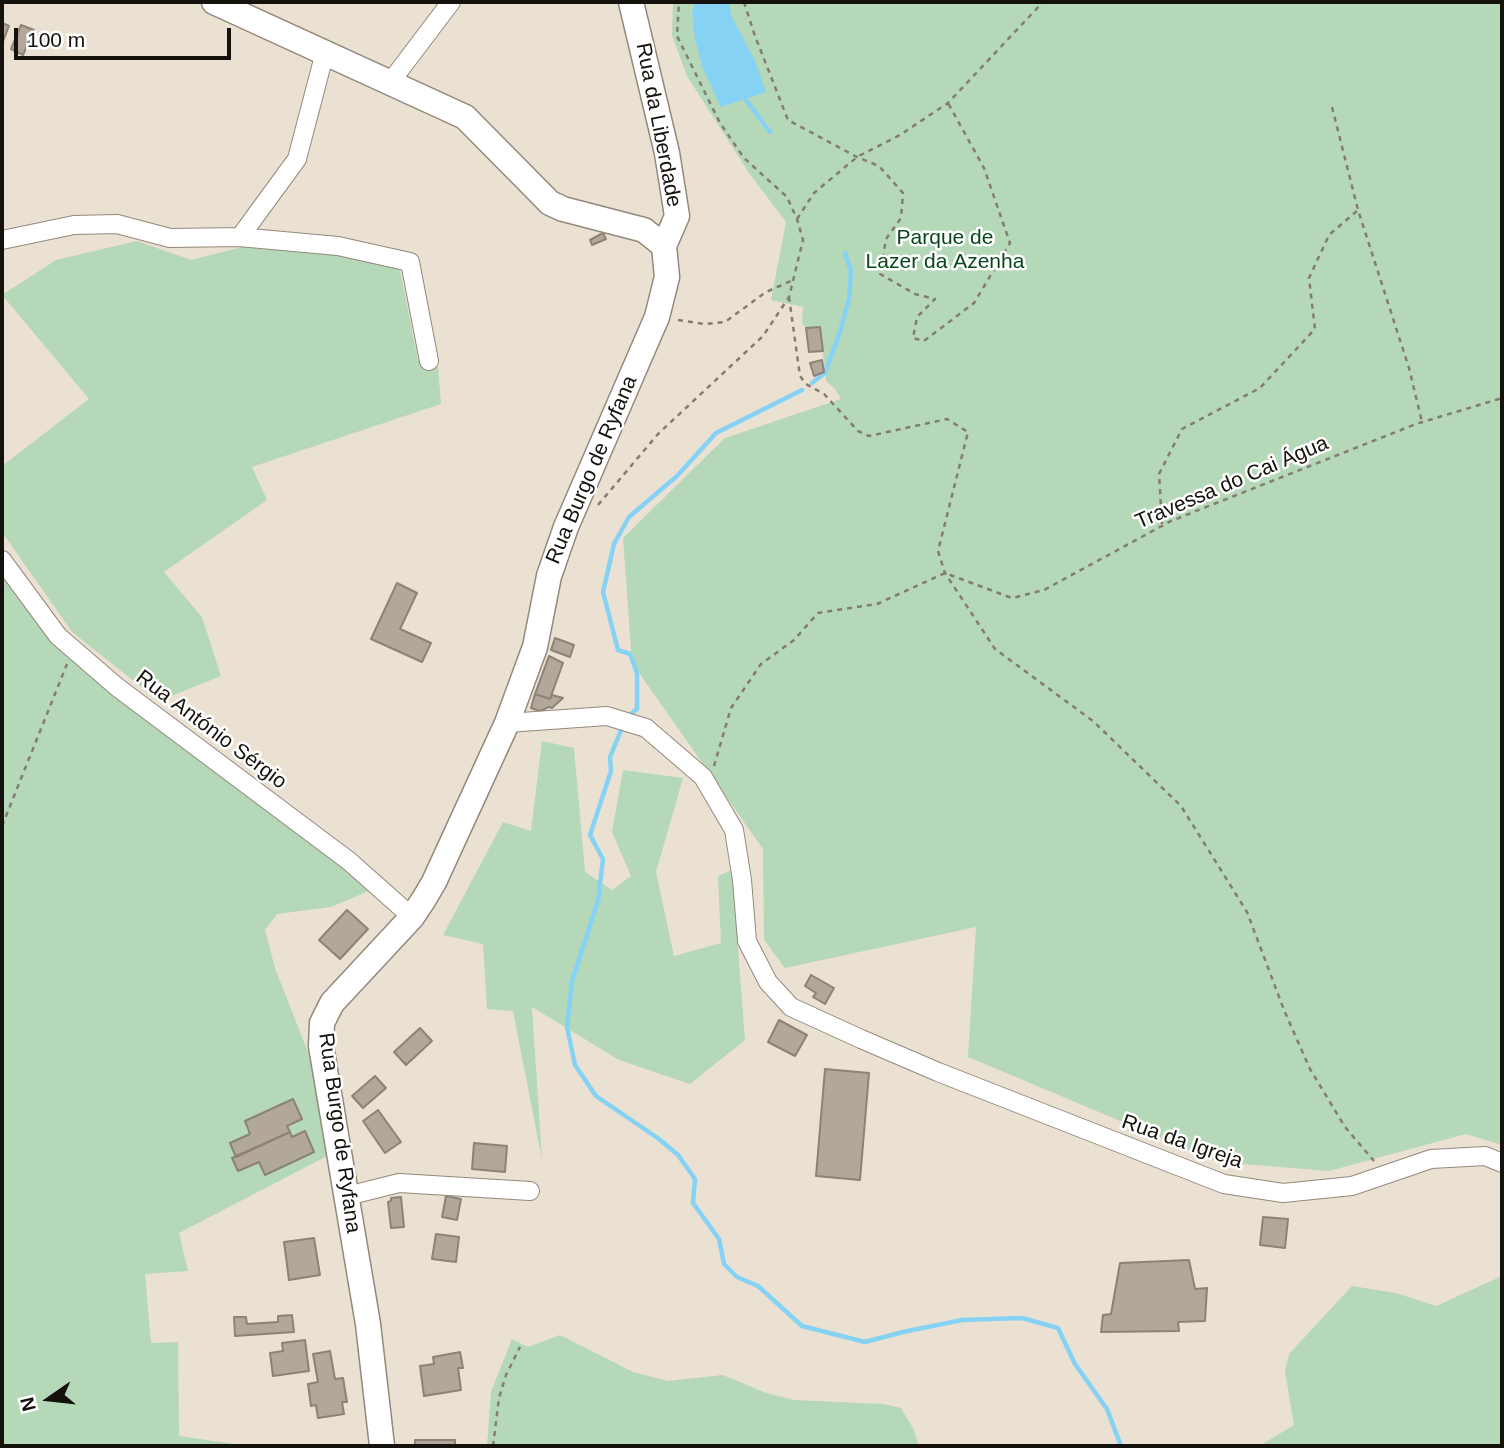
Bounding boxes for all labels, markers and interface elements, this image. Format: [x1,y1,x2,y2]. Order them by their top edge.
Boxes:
scale bar [18,14,234,58]
text: 100 m [27,28,85,51]
street label: Rua da Liberdade [630,41,686,209]
park label: Parque de Lazer da Azenha [866,225,1024,275]
street label: Rua Burgo de Ryfana [541,372,643,568]
street label: Travessa do Cai Água [1132,431,1332,535]
street label: Rua António Sérgio [131,665,291,795]
street label: Rua Burgo de Ryfana [312,1031,366,1235]
street label: Rua da Igreja [1118,1110,1246,1174]
north arrow [14,1364,84,1434]
text: N [16,1395,40,1413]

